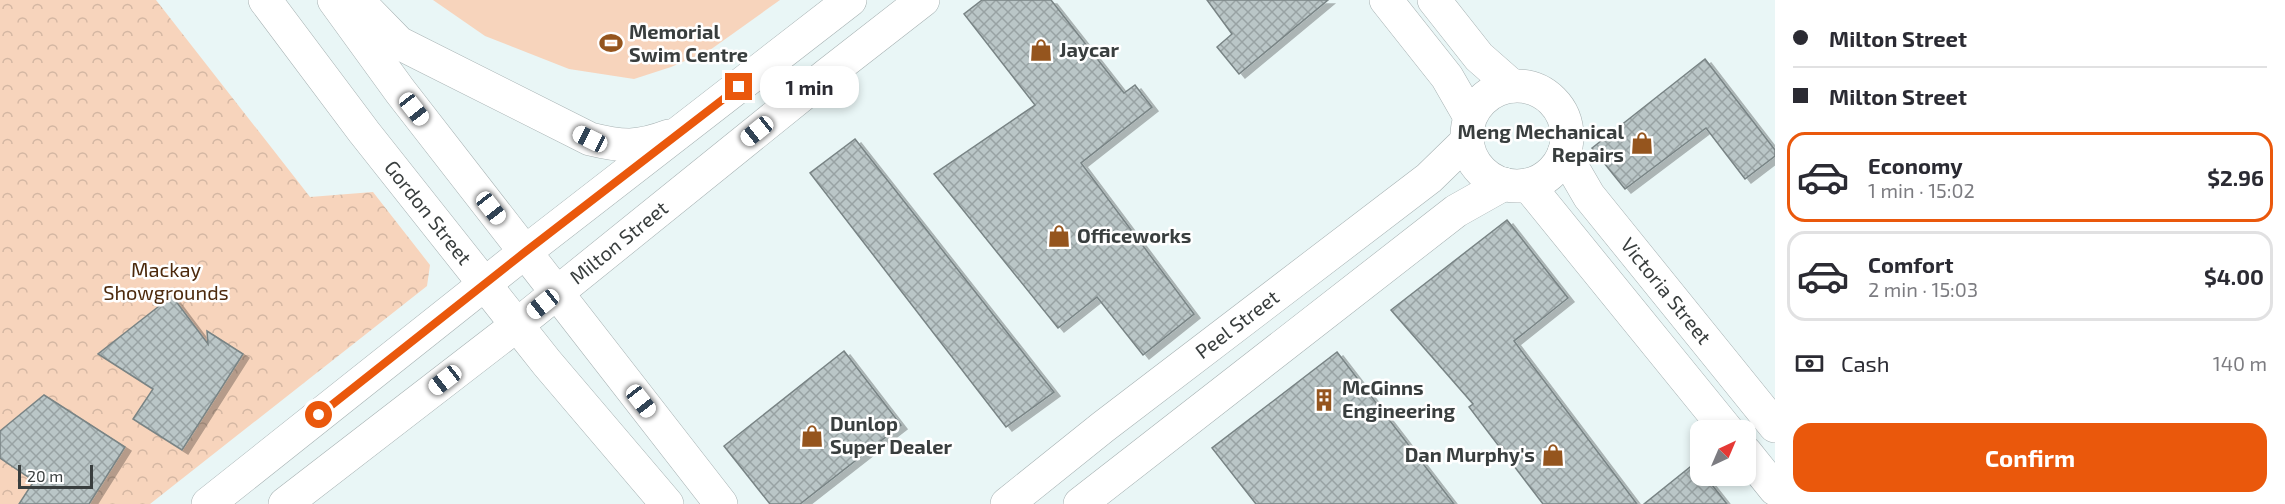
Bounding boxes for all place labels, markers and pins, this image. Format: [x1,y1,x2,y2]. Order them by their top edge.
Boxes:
place label: Memorial Swim Centre [629,19,748,66]
sports icon: Memorial Swim Centre [598,30,624,56]
shop icon: Jaycar [1028,37,1054,63]
place label: Jaycar [1059,37,1119,62]
place label: Meng Mechanical Repairs [1458,119,1624,166]
shop icon: Meng Mechanical Repairs [1629,130,1655,156]
shop icon: Officeworks [1046,223,1072,249]
place label: Officeworks [1077,223,1191,247]
place label: McGinns Engineering [1342,375,1455,422]
building icon: McGinns Engineering [1311,387,1337,413]
place label: Dunlop Super Dealer [830,411,953,458]
shop icon: Dunlop Super Dealer [799,423,825,449]
place label: Dan Murphy's [1405,442,1535,467]
shop icon: Dan Murphy's [1540,442,1566,468]

